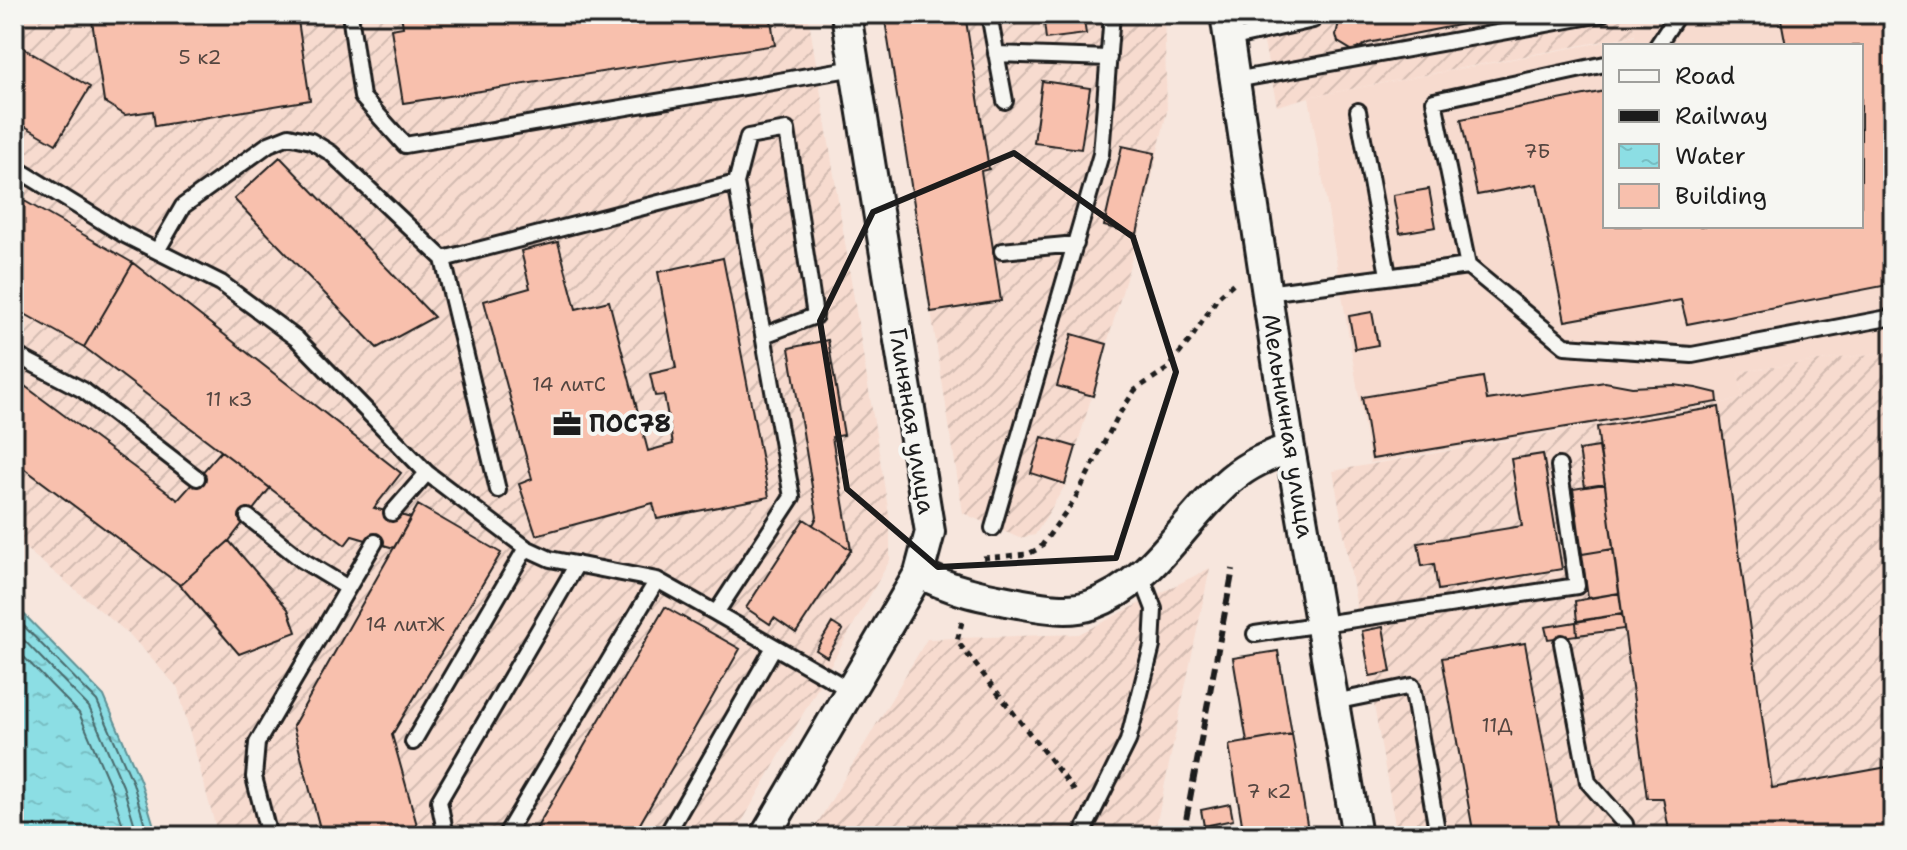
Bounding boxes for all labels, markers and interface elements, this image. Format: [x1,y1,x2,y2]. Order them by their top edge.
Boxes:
house number: 5 к2 [178,44,222,70]
legend [1603,44,1863,228]
text: Road [1675,60,1735,92]
text: Railway [1675,100,1768,132]
house number: 7Б [1523,138,1551,164]
text: Water [1675,140,1746,172]
text: Building [1675,180,1767,212]
street label: Мельничная улица [1254,312,1322,541]
street label: Глиняная улица [881,325,943,517]
house number: 14 литС [532,371,606,397]
house number: 11 к3 [206,386,252,412]
place label: ПОС78 [589,408,671,440]
office icon: ПОС78 [552,409,582,439]
house number: 14 литЖ [365,611,445,637]
house number: 11Д [1481,712,1513,738]
house number: 7 к2 [1247,778,1291,804]

